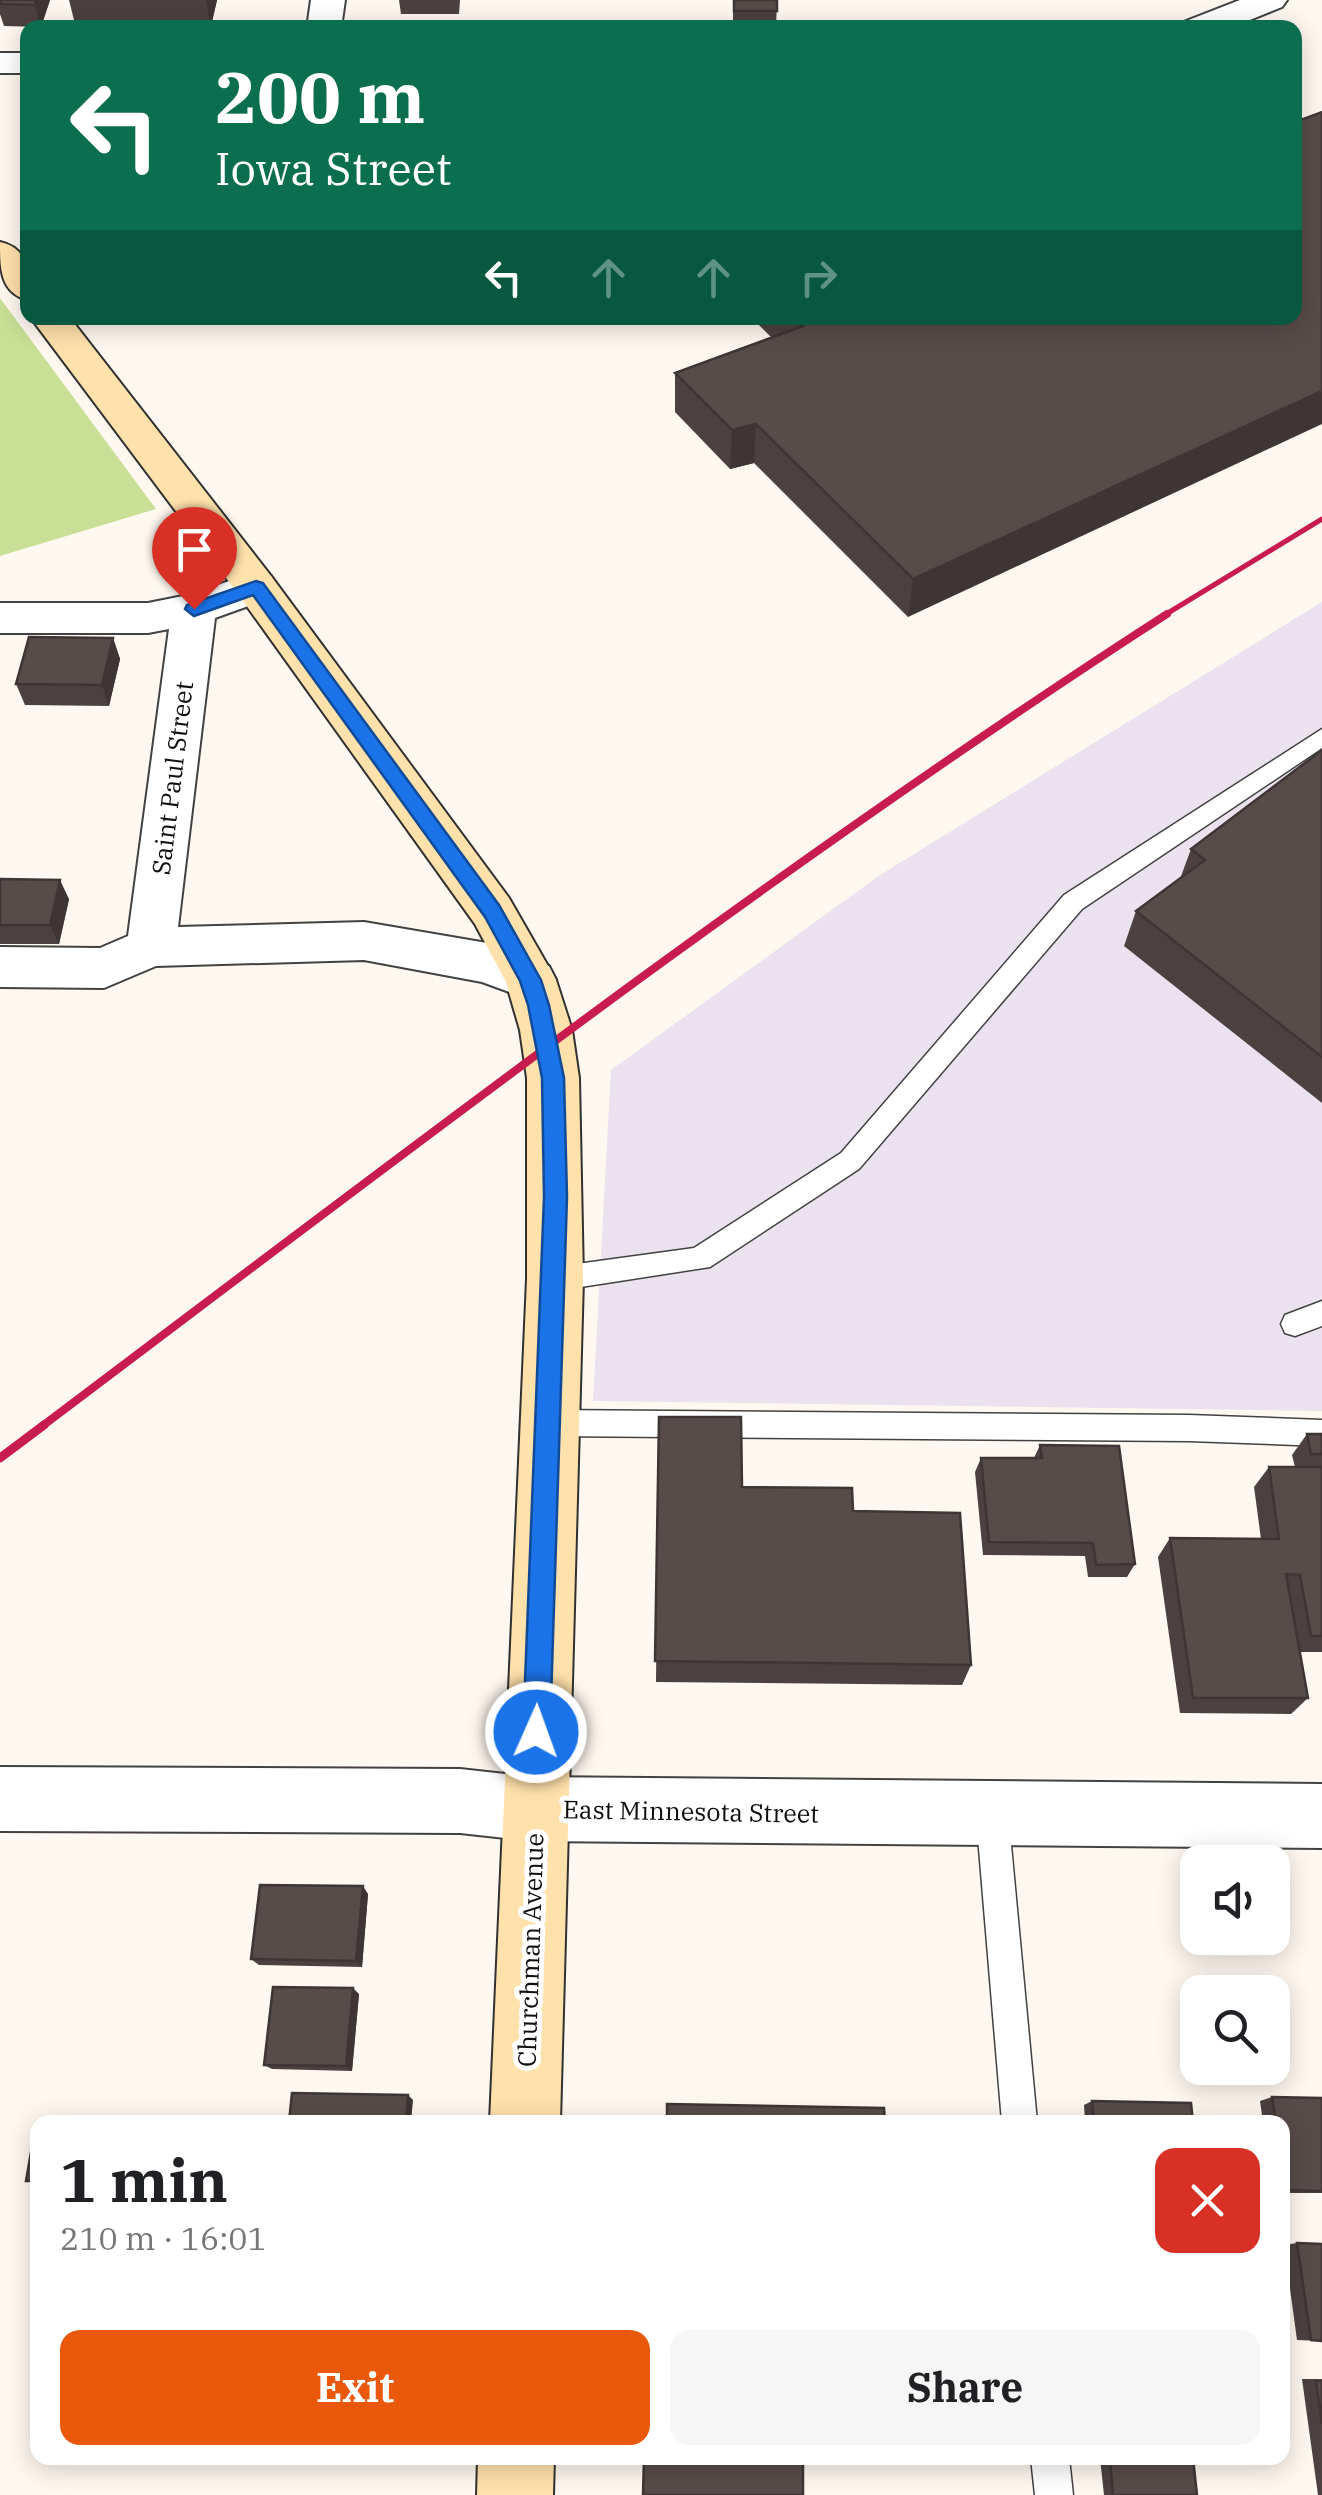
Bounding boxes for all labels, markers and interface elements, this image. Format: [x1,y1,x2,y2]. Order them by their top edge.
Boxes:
text: 200 m [215,51,425,142]
icon: left [50,60,180,190]
text: Iowa Street [215,139,452,197]
icon: left [476,250,531,305]
icon: ahead [581,250,636,305]
icon: ahead [686,250,741,305]
icon: right [791,250,846,305]
pin [152,507,237,610]
icon: arrive [167,522,222,577]
street label: Saint Paul Street [144,679,200,877]
position arrow [484,1680,588,1784]
street label: East Minnesota Street [563,1792,820,1830]
street label: Churchman Avenue [509,1832,551,2068]
map controls [1180,1845,1290,2085]
button: sound [1180,1845,1290,1955]
button: search [1180,1975,1290,2085]
text: 1 min [60,2140,228,2219]
button: close [1155,2148,1260,2253]
text: 210 m · 16:01 [60,2217,267,2259]
button: Exit [60,2330,650,2445]
button: Share [670,2330,1260,2445]

